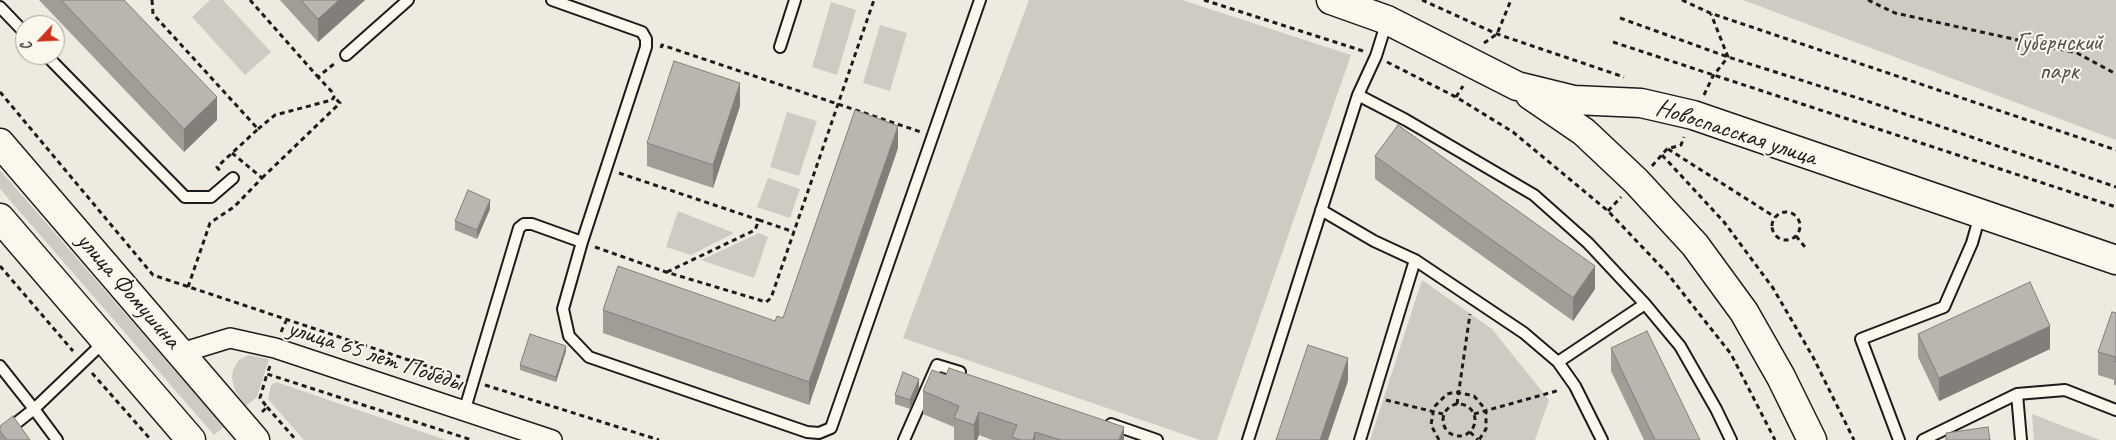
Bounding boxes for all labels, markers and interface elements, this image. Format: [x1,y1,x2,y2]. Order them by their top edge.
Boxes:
north arrow [15,15,65,65]
park label: Губернский парк [2015,28,2103,87]
text: С [18,39,36,53]
street label: Новоспасская улица [1652,93,1820,173]
street label: улица Фомушина [69,227,187,355]
street label: улица 65 лет Победы [284,314,466,398]

